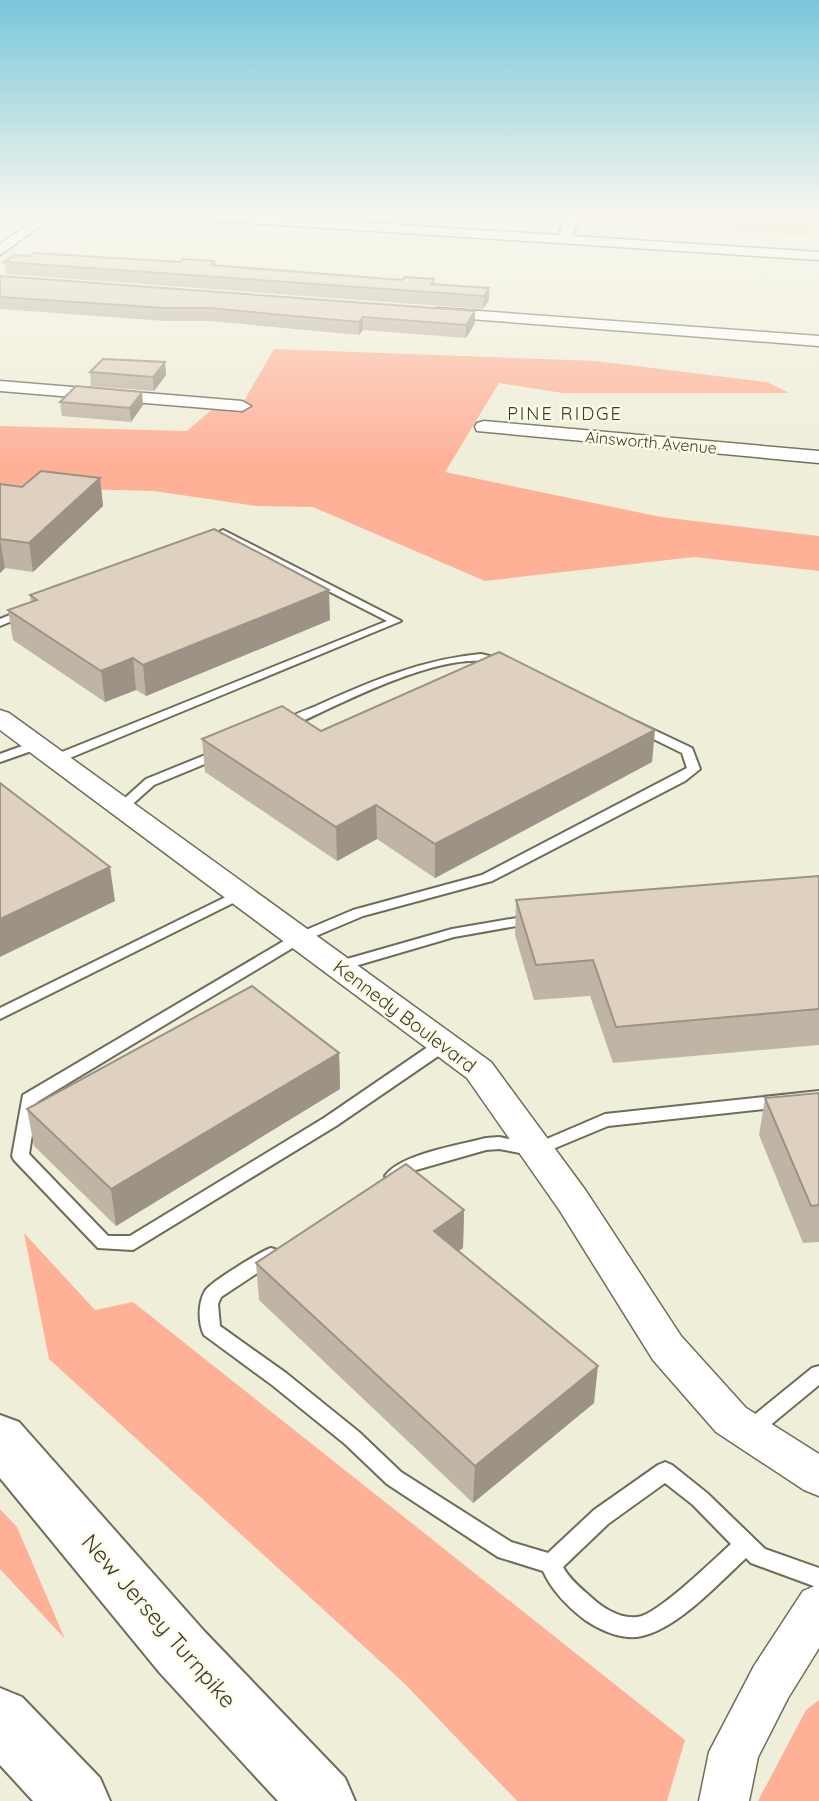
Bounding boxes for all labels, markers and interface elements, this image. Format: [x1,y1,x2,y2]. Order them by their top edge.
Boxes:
district label: PINE RIDGE [507,402,623,425]
street label: Ainsworth Avenue [584,426,718,458]
street label: Kennedy Boulevard [329,954,481,1078]
street label: New Jersey Turnpike [76,1528,243,1714]

